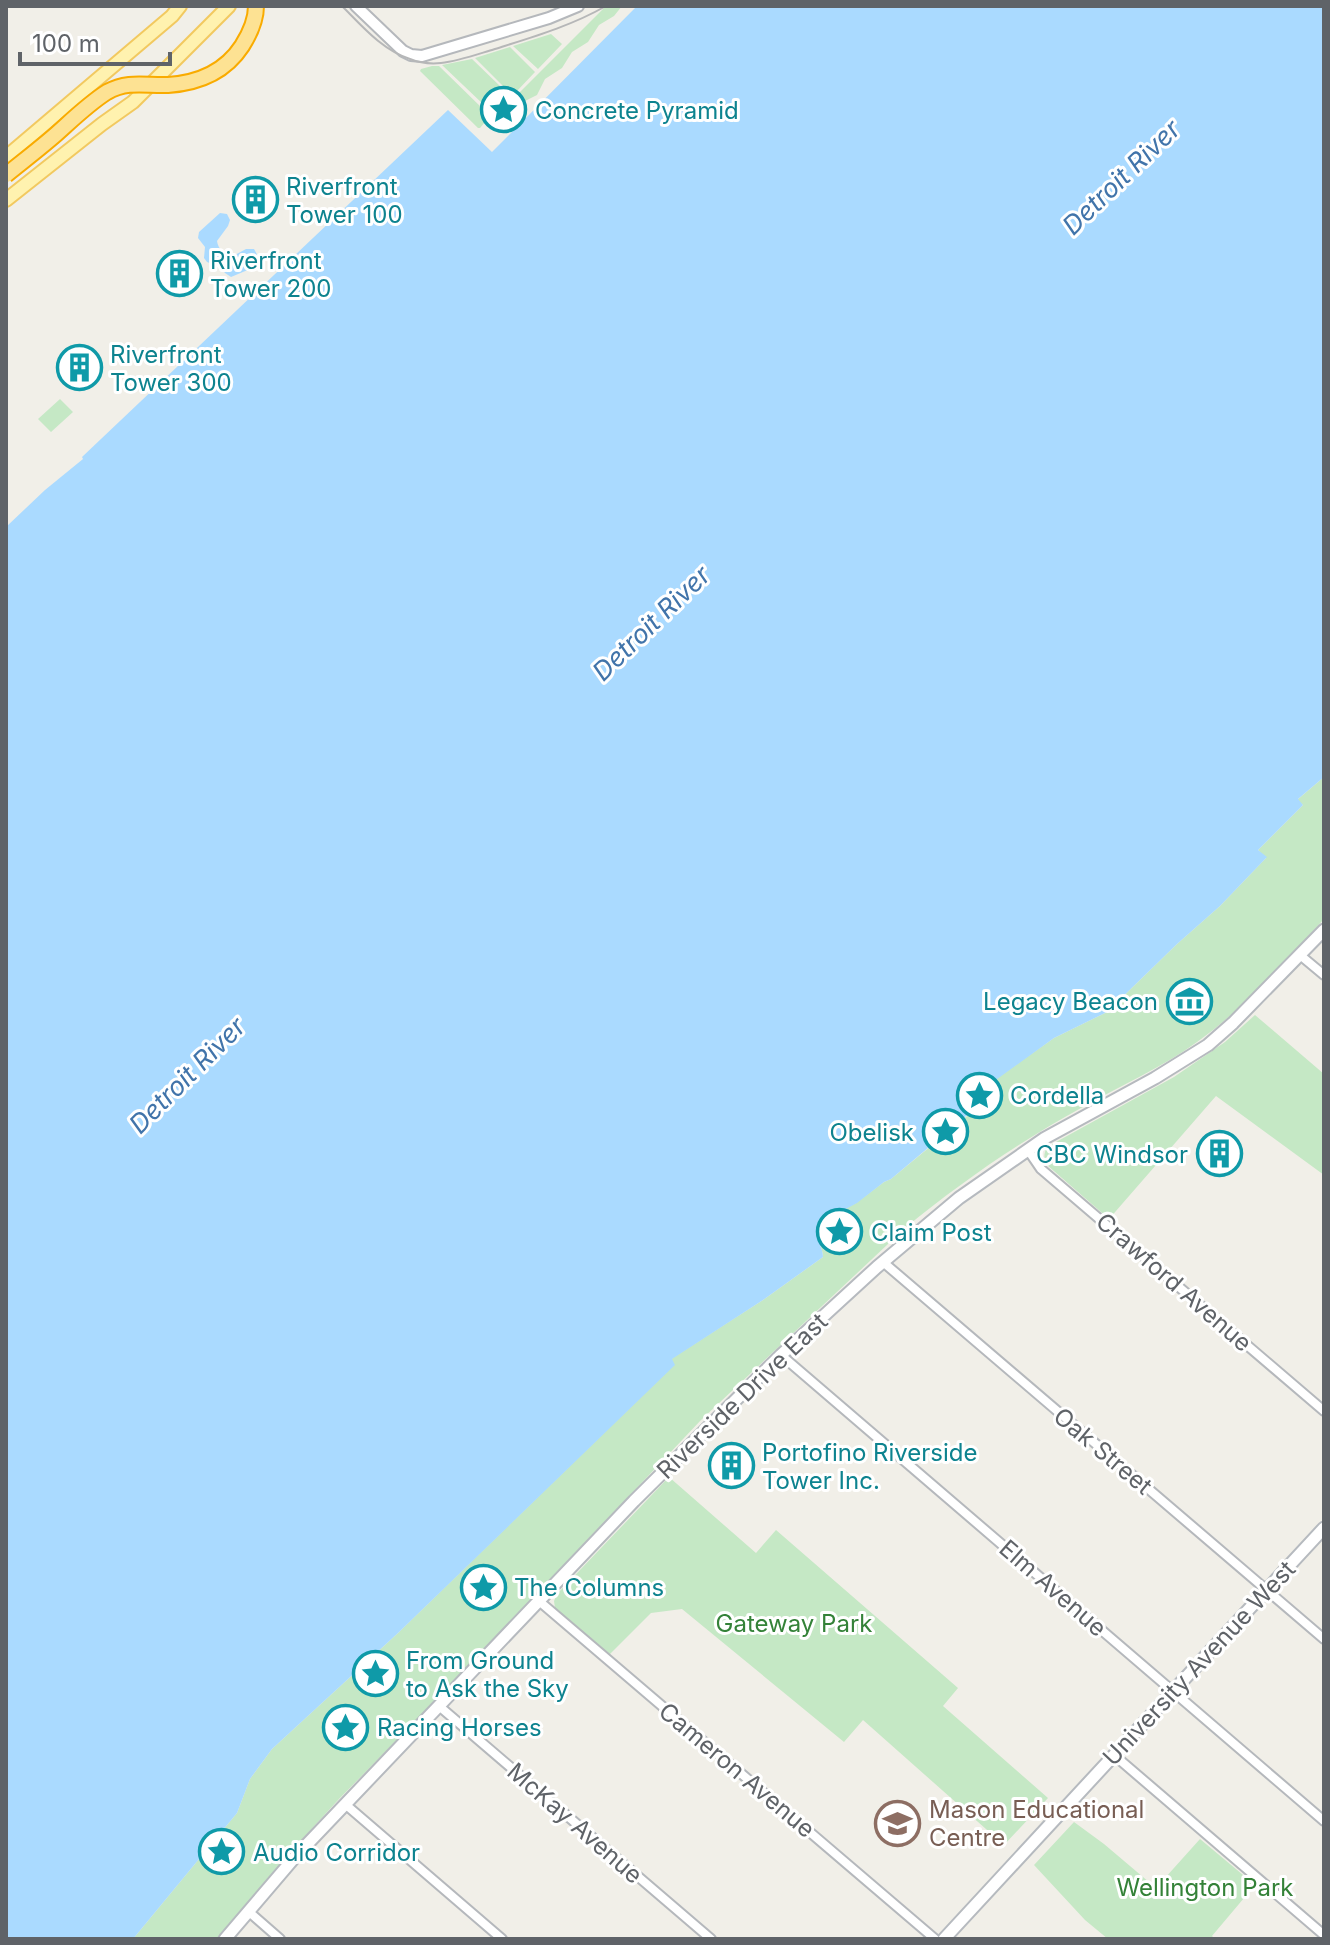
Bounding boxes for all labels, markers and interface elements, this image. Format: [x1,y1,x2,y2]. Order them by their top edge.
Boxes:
scale bar [20,16,170,66]
text: 100 m [32,29,100,58]
place icon: Concrete Pyramid [480,86,528,134]
place label: Concrete Pyramid [535,96,739,125]
water label: Detroit River [1056,112,1187,241]
place label: Riverfront Tower 100 [286,172,403,229]
building icon: Riverfront Tower 100 [231,176,279,224]
place label: Riverfront Tower 200 [210,246,331,303]
building icon: Riverfront Tower 200 [155,250,203,298]
place label: Riverfront Tower 300 [110,340,232,397]
building icon: Riverfront Tower 300 [55,344,103,392]
water label: Detroit River [586,558,717,687]
museum icon: Legacy Beacon [1165,977,1213,1025]
place label: Legacy Beacon [983,987,1158,1016]
water label: Detroit River [123,1010,252,1139]
place icon: Cordella [955,1071,1003,1119]
place label: Cordella [1010,1081,1104,1110]
place icon: Obelisk [921,1108,969,1156]
place label: Obelisk [829,1118,914,1147]
building icon: CBC Windsor [1195,1130,1243,1178]
place label: CBC Windsor [1036,1140,1188,1169]
street label: Crawford Avenue [1090,1207,1258,1357]
place icon: Claim Post [816,1208,864,1256]
place label: Claim Post [871,1218,992,1247]
street label: Riverside Drive East [651,1307,833,1485]
street label: Oak Street [1048,1401,1158,1501]
place label: Portofino Riverside Tower Inc. [762,1438,978,1495]
building icon: Portofino Riverside Tower Inc. [707,1442,755,1490]
street label: Elm Avenue [994,1534,1112,1642]
street label: University Avenue West [1097,1555,1301,1771]
place icon: The Columns [459,1563,507,1611]
place label: The Columns [514,1573,664,1602]
park label: Gateway Park [716,1609,872,1638]
place label: From Ground to Ask the Sky [406,1646,569,1703]
place icon: From Ground to Ask the Sky [351,1650,399,1698]
street label: Cameron Avenue [653,1696,821,1844]
place icon: Racing Horses [322,1703,370,1751]
place label: Racing Horses [377,1713,542,1742]
street label: McKay Avenue [502,1757,648,1889]
place label: Mason Educational Centre [929,1795,1144,1852]
school or university icon: Mason Educational Centre [874,1799,922,1847]
place icon: Audio Corridor [198,1828,246,1876]
place label: Audio Corridor [253,1838,420,1867]
park label: Wellington Park [1116,1873,1294,1902]

